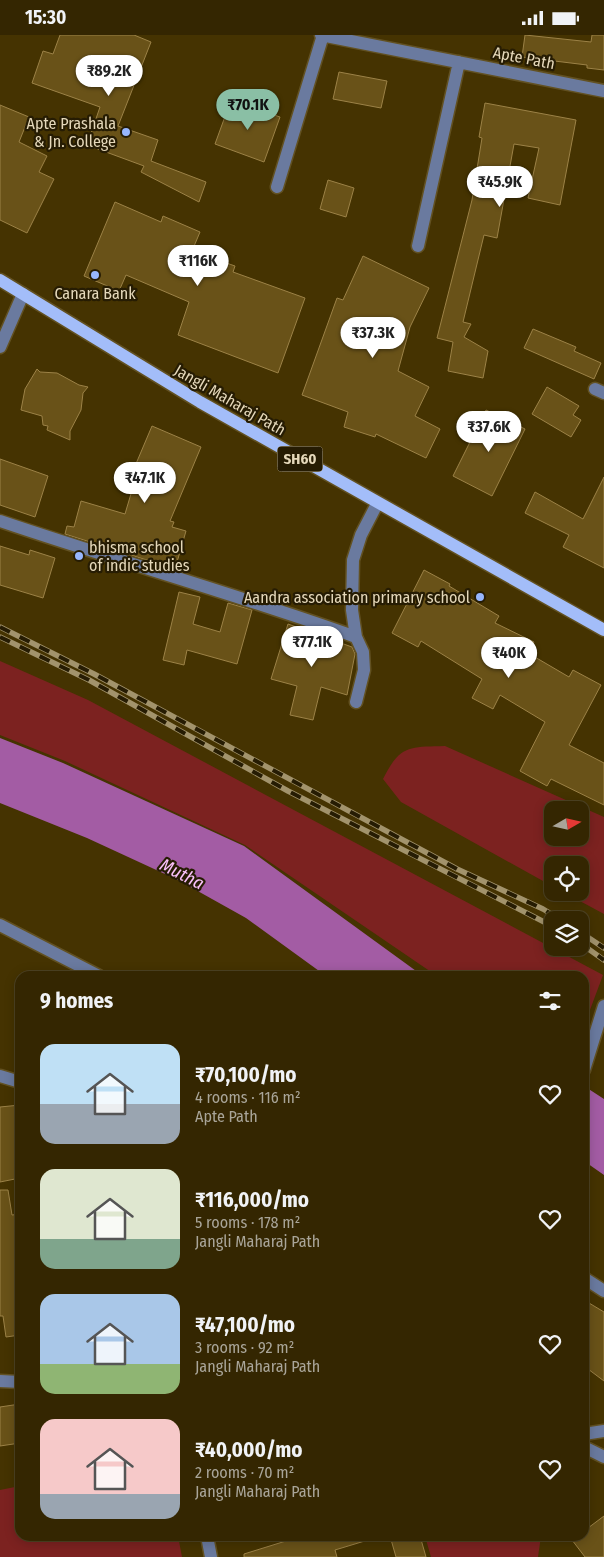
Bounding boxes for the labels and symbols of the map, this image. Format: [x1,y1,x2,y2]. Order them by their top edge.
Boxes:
street label: Apte Path [491,43,557,73]
pin: ₹89.2K [68,55,150,97]
pin: ₹70.1K [207,89,289,131]
place label: Apte Prashala & Jn. College [27,114,116,151]
marker: Apte Prashala & Jn. College [120,126,132,138]
pin: ₹45.9K [459,165,541,208]
pin: ₹116K [163,245,233,287]
marker: Canara Bank [89,269,101,281]
place label: Canara Bank [54,284,136,303]
pin: ₹37.3K [332,317,414,359]
street label: Jangli Maharaj Path [171,360,289,440]
pin: ₹37.6K [448,411,530,453]
road number: SH60 [278,447,322,471]
pin: ₹47.1K [104,461,186,504]
place label: bhisma school of indic studies [89,538,190,575]
marker: bhisma school of indic studies [73,550,85,562]
place label: Aandra association primary school [244,588,470,607]
marker: Aandra association primary school [474,591,486,603]
pin: ₹77.1K [271,625,353,668]
pin: ₹40K [479,637,539,679]
north arrow [544,801,589,846]
water label: Mutha [156,854,208,894]

